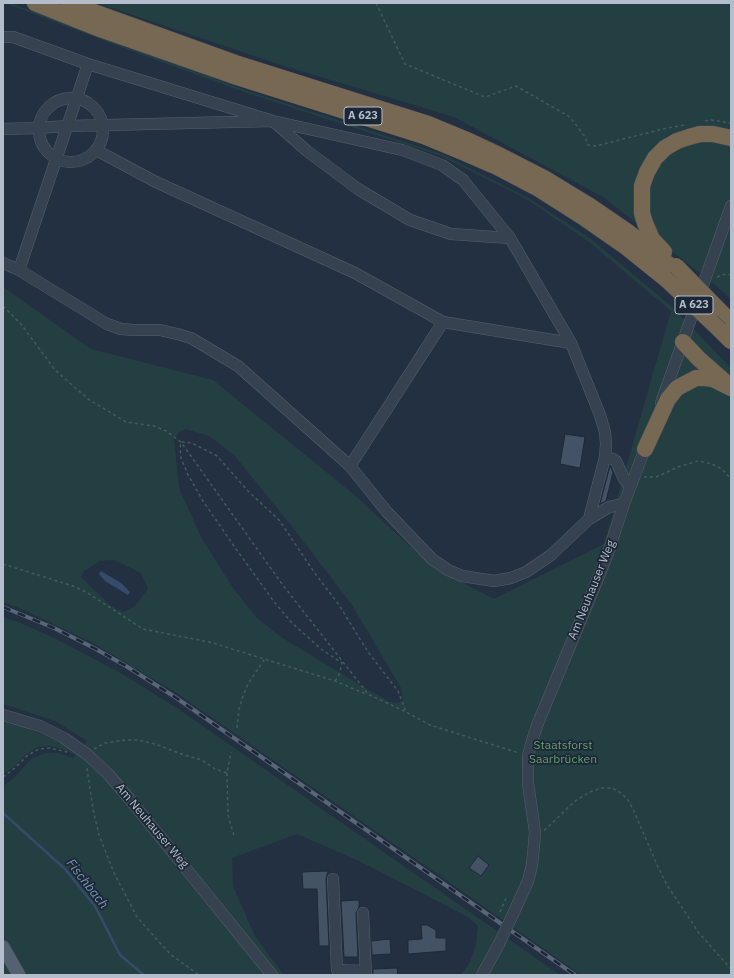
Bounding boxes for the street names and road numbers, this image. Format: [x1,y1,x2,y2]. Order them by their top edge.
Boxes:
road number: A 623 [344,107,382,125]
road number: A 623 [675,296,713,314]
street label: Am Neuhauser Weg [565,538,619,642]
street label: Am Neuhauser Weg [112,781,192,871]

